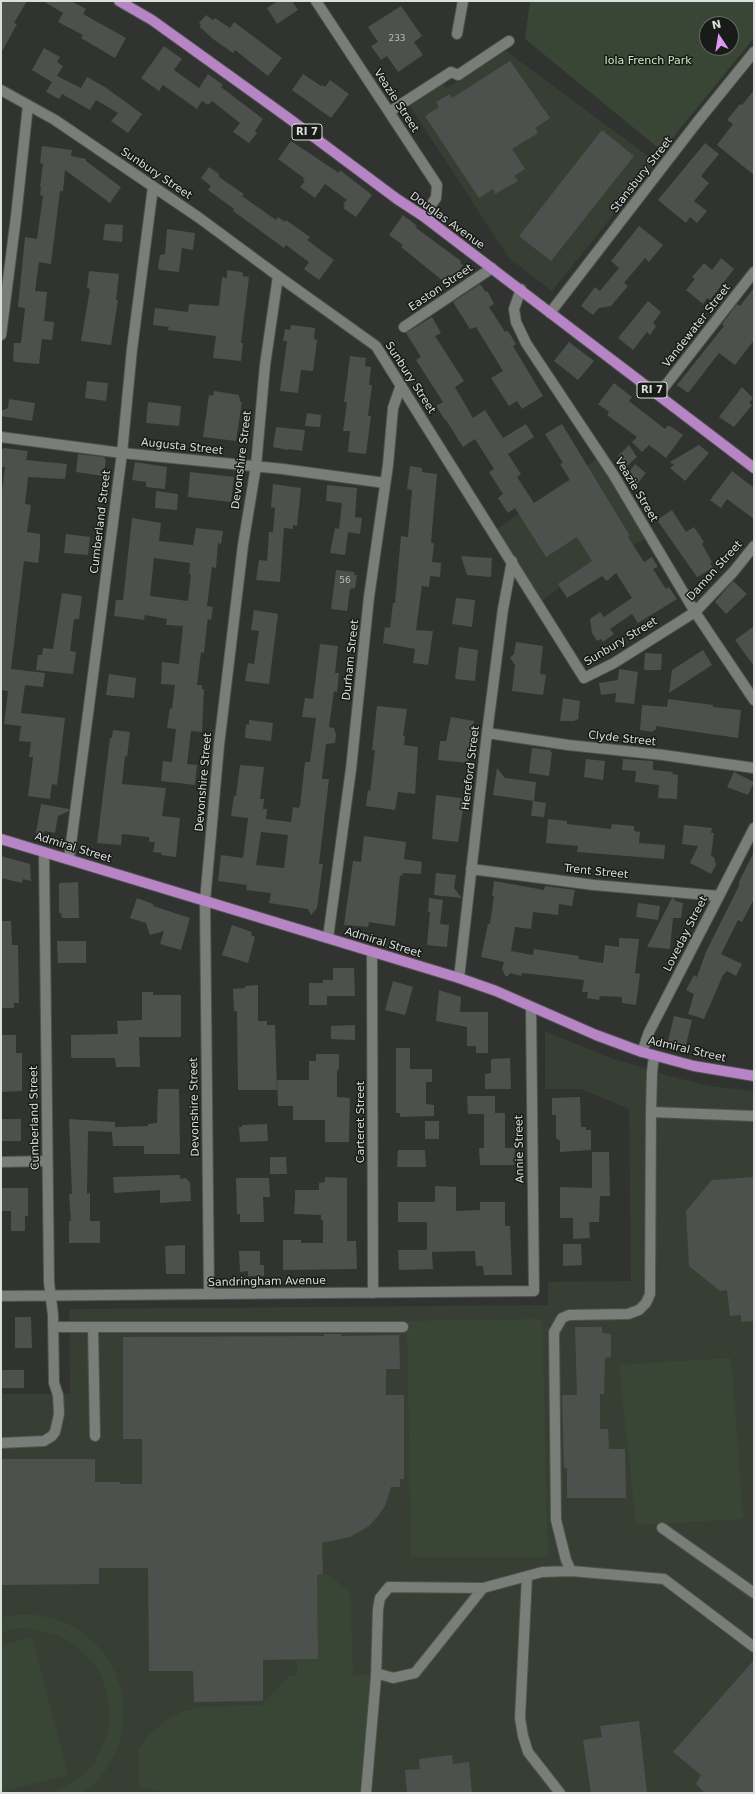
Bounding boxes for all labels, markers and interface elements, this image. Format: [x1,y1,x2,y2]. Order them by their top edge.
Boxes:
north arrow [699,16,739,56]
text: N [711,17,722,32]
house number: 233 [388,34,406,44]
park label: Iola French Park [604,54,692,68]
street label: Veazie Street [371,67,421,135]
road number: RI 7 [292,124,322,140]
street label: Stansbury Street [608,134,676,216]
street label: Sunbury Street [118,145,194,203]
street label: Douglas Avenue [407,189,487,253]
street label: Easton Street [406,262,476,314]
street label: Vandewater Street [660,282,734,370]
street label: Sunbury Street [382,340,438,416]
road number: RI 7 [637,382,667,398]
street label: Devonshire Street [229,410,255,510]
street label: Augusta Street [140,436,224,458]
street label: Veazie Street [612,455,660,525]
street label: Cumberland Street [88,469,114,575]
street label: Damon Street [684,538,746,604]
house number: 56 [339,576,351,586]
street label: Sunbury Street [582,615,660,669]
street label: Durham Street [340,619,362,701]
street label: Hereford Street [459,725,483,811]
street label: Clyde Street [588,729,656,749]
street label: Devonshire Street [193,732,215,832]
street label: Admiral Street [33,830,113,866]
street label: Trent Street [563,862,629,882]
street label: Loveday Street [661,894,711,974]
street label: Admiral Street [343,925,423,961]
street label: Admiral Street [647,1035,727,1065]
street label: Devonshire Street [188,1057,202,1157]
street label: Cumberland Street [27,1066,43,1170]
street label: Carteret Street [354,1081,368,1163]
street label: Annie Street [513,1115,527,1183]
street label: Sandringham Avenue [208,1274,326,1290]

